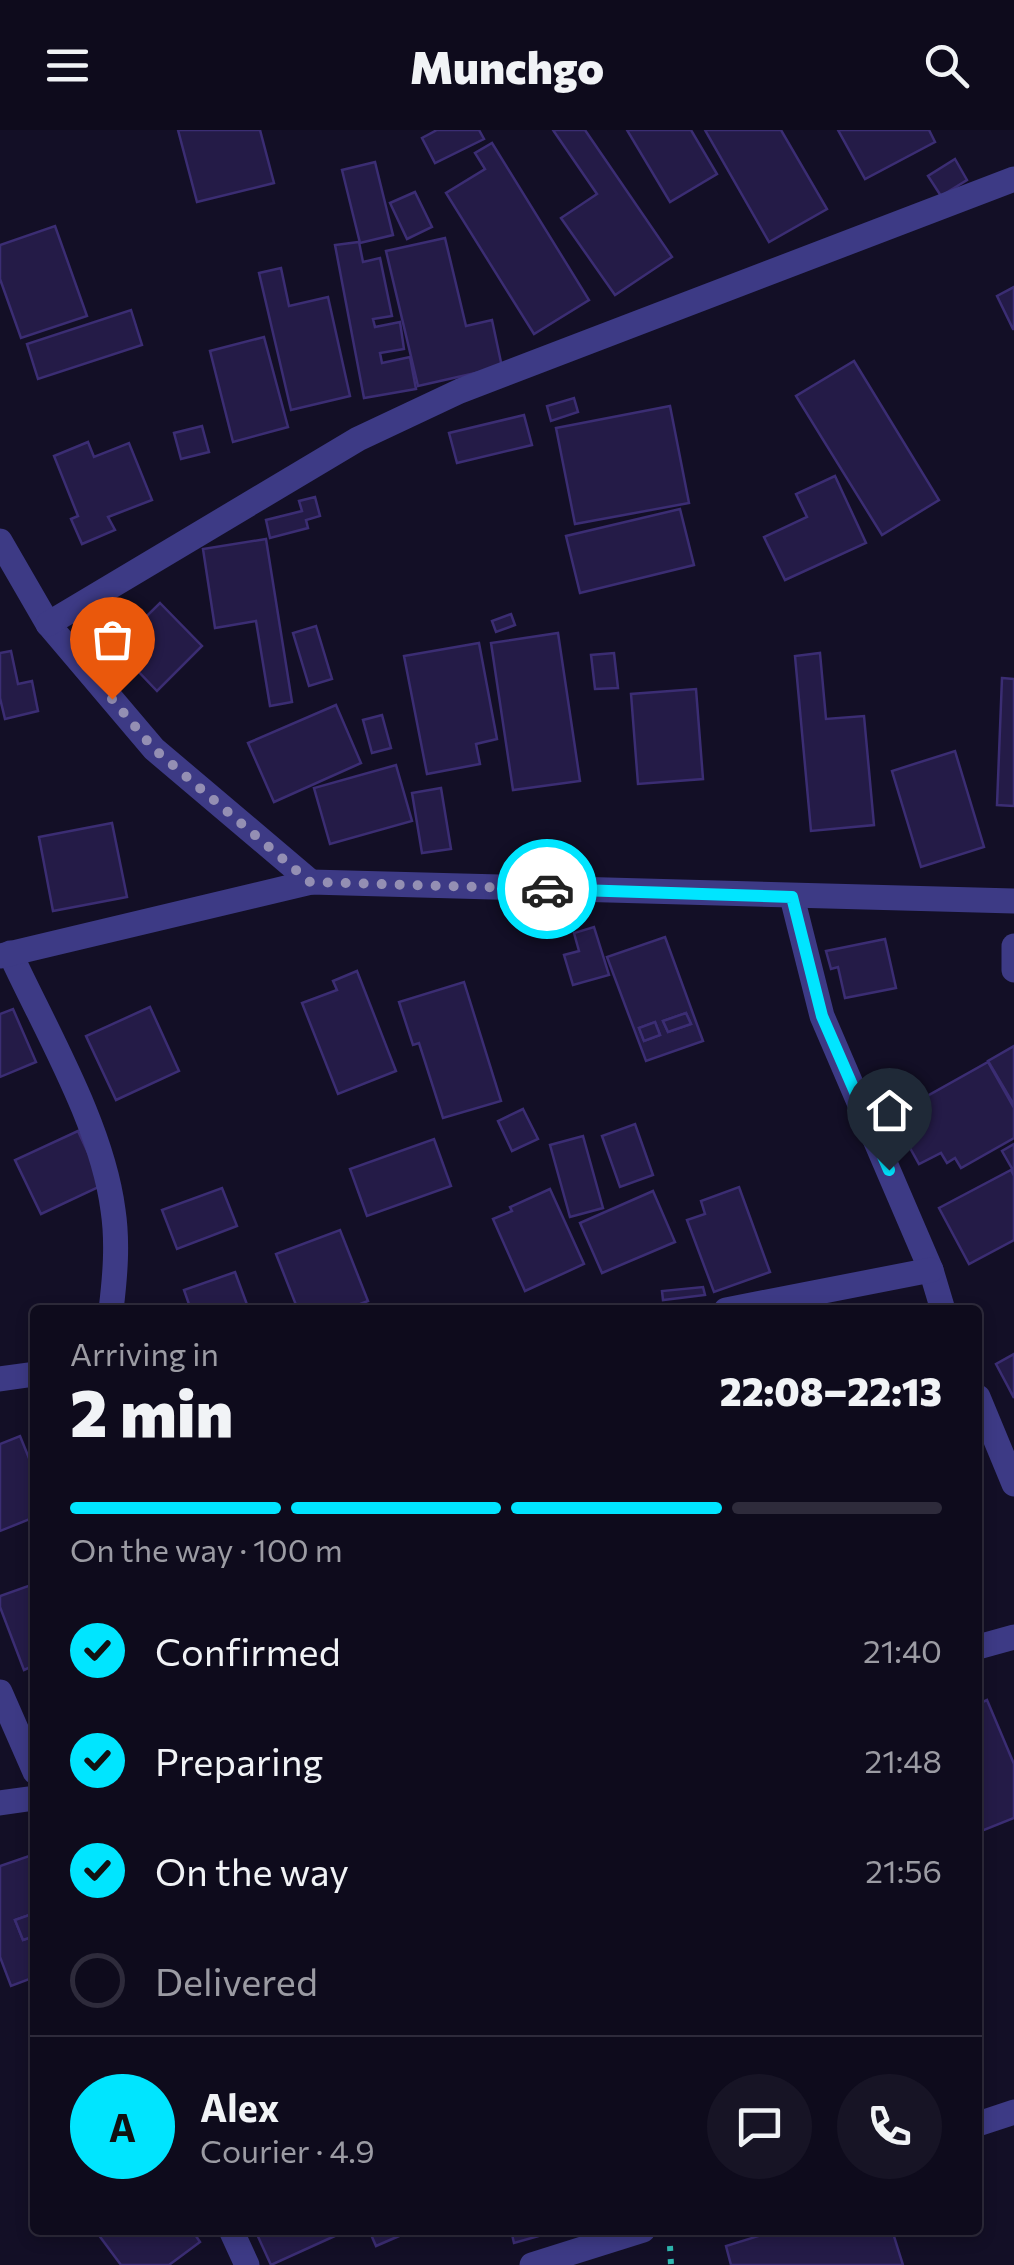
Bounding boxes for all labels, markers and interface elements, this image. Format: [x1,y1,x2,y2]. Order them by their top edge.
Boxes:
icon: menu [40,38,95,93]
text: Munchgo [410,38,604,93]
icon: search [919,38,974,93]
pin [70,597,155,700]
icon: bag [85,612,140,667]
courier [497,839,597,939]
icon: car [520,862,575,917]
pin [847,1068,932,1171]
icon: home [862,1083,917,1138]
text: Arriving in [70,1333,219,1373]
text: 22:08–22:13 [720,1367,942,1414]
text: 2 min [70,1371,233,1450]
text: On the way · 100 m [70,1529,343,1569]
icon: check [70,1623,125,1678]
text: Confirmed [155,1627,341,1674]
text: 21:40 [863,1630,942,1670]
icon: check [70,1733,125,1788]
text: Preparing [155,1737,323,1784]
text: 21:48 [864,1740,942,1780]
icon: check [70,1843,125,1898]
text: On the way [155,1847,349,1894]
text: 21:56 [865,1850,942,1890]
text: Delivered [155,1957,318,2004]
button: chat [707,2074,812,2179]
button: phone [837,2074,942,2179]
text: Alex [200,2083,279,2130]
text: A [109,2103,136,2150]
text: Courier · 4.9 [200,2130,375,2170]

